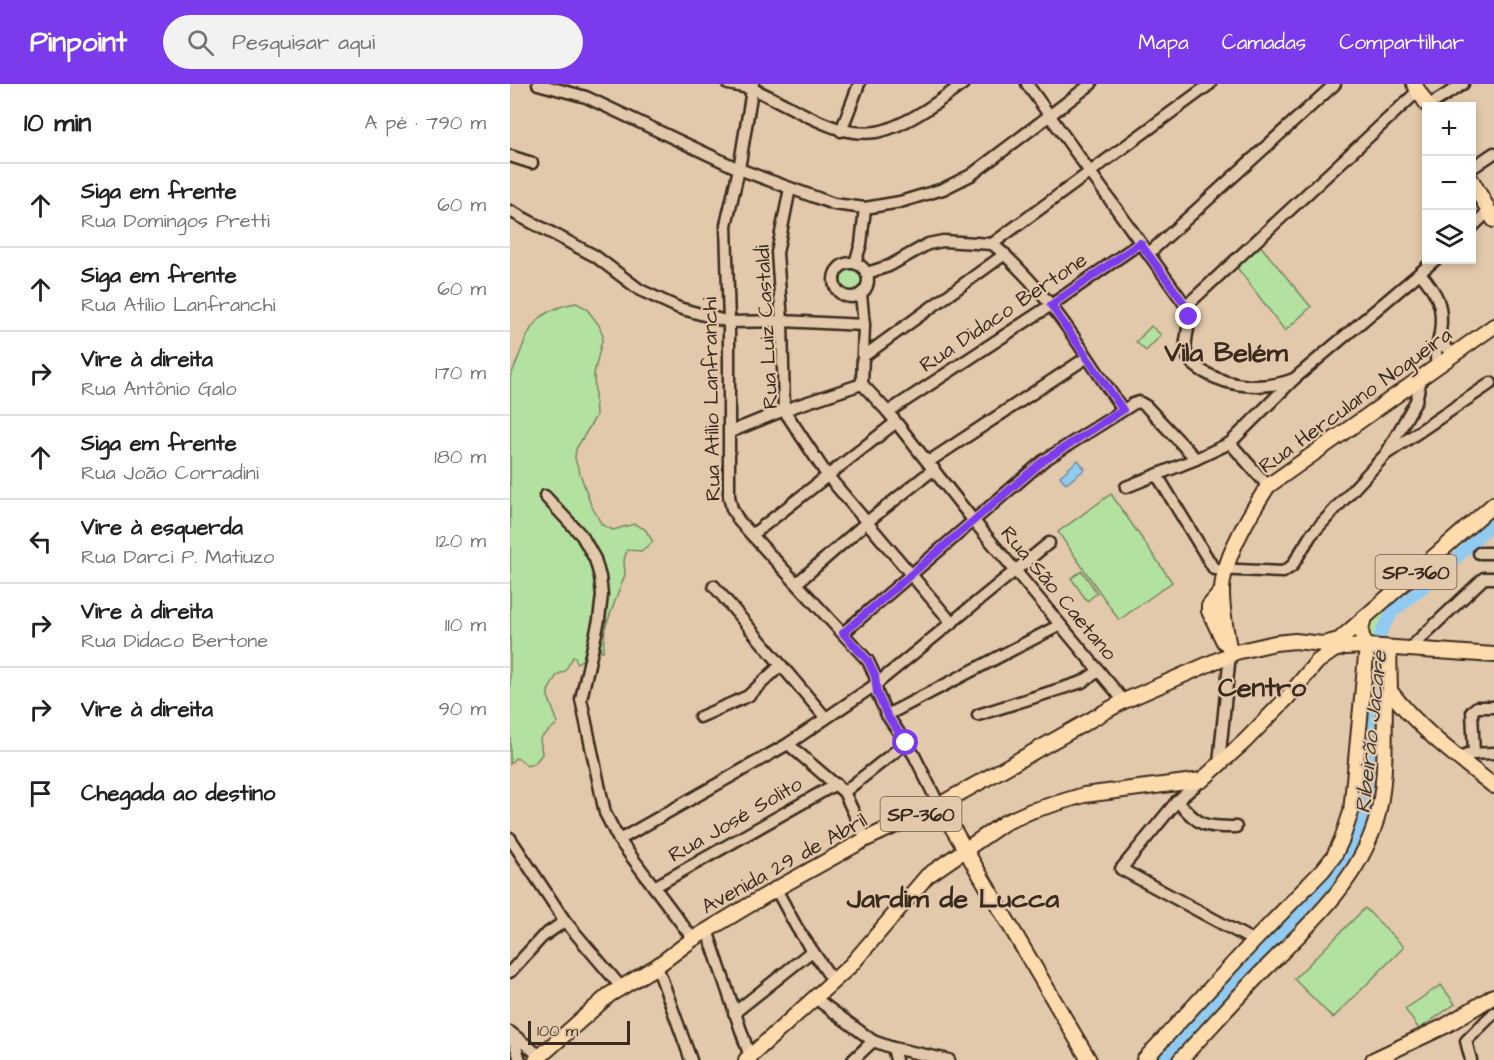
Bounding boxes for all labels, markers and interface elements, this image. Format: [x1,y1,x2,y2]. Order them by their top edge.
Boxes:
search box [163,15,583,69]
text: Pinpoint [30,23,127,62]
icon: search [184,26,217,59]
text: Pesquisar aqui [232,27,375,58]
text: Mapa [1138,28,1189,57]
text: Camadas [1222,28,1306,57]
text: Compartilhar [1339,28,1464,57]
map controls [1422,102,1476,264]
button: + [1422,102,1476,156]
text: 10 min [24,105,91,141]
text: A pé · 790 m [365,109,486,137]
button: − [1422,156,1476,210]
text: Siga em frente [81,176,237,207]
icon: ahead [24,189,57,222]
text: 60 m [437,191,486,219]
text: Rua Domingos Pretti [81,207,270,235]
button: layers [1422,210,1476,264]
street label: Rua Luiz Castaldi [748,244,785,410]
street label: Rua Didaco Bertone [914,245,1093,379]
text: Siga em frente [81,260,237,291]
icon: ahead [24,273,57,306]
text: 60 m [437,275,486,303]
text: Rua Atílio Lanfranchi [81,291,276,319]
street label: Rua Atílio Lanfranchi [695,297,728,501]
route end [1175,303,1201,329]
street label: Rua Herculano Nogueira [1253,320,1459,482]
district label: Vila Belém [1163,334,1289,372]
text: Vire à direita [81,344,213,375]
icon: right [24,357,57,390]
text: 170 m [435,359,486,387]
text: Rua Antônio Galo [81,375,236,403]
text: Siga em frente [81,428,237,459]
icon: ahead [24,441,57,474]
text: 180 m [434,443,486,471]
text: Rua João Corradini [81,459,259,487]
text: Vire à esquerda [81,512,243,543]
street label: Rua São Caetano [994,520,1124,667]
icon: left [24,525,57,558]
text: 120 m [436,527,486,555]
text: Rua Darci P. Matiuzo [81,543,274,571]
road number: SP-360 [1376,555,1456,589]
text: Vire à direita [81,596,213,627]
icon: right [24,609,57,642]
text: 110 m [445,611,486,639]
text: Rua Didaco Bertone [81,627,268,655]
water label: Ribeirão Jacaré [1348,648,1396,815]
district label: Centro [1218,669,1307,707]
icon: right [24,693,57,726]
text: Vire à direita [81,694,213,725]
text: 90 m [438,695,486,723]
route start [892,729,918,755]
street label: Rua José Solito [663,769,808,870]
icon: arrive [24,777,57,810]
text: Chegada ao destino [81,778,275,809]
road number: SP-360 [880,797,962,831]
street label: Avenida 29 de Abril [696,806,872,921]
district label: Jardim de Lucca [846,880,1059,918]
scale bar [528,1018,630,1046]
text: 100 m [537,1020,578,1042]

